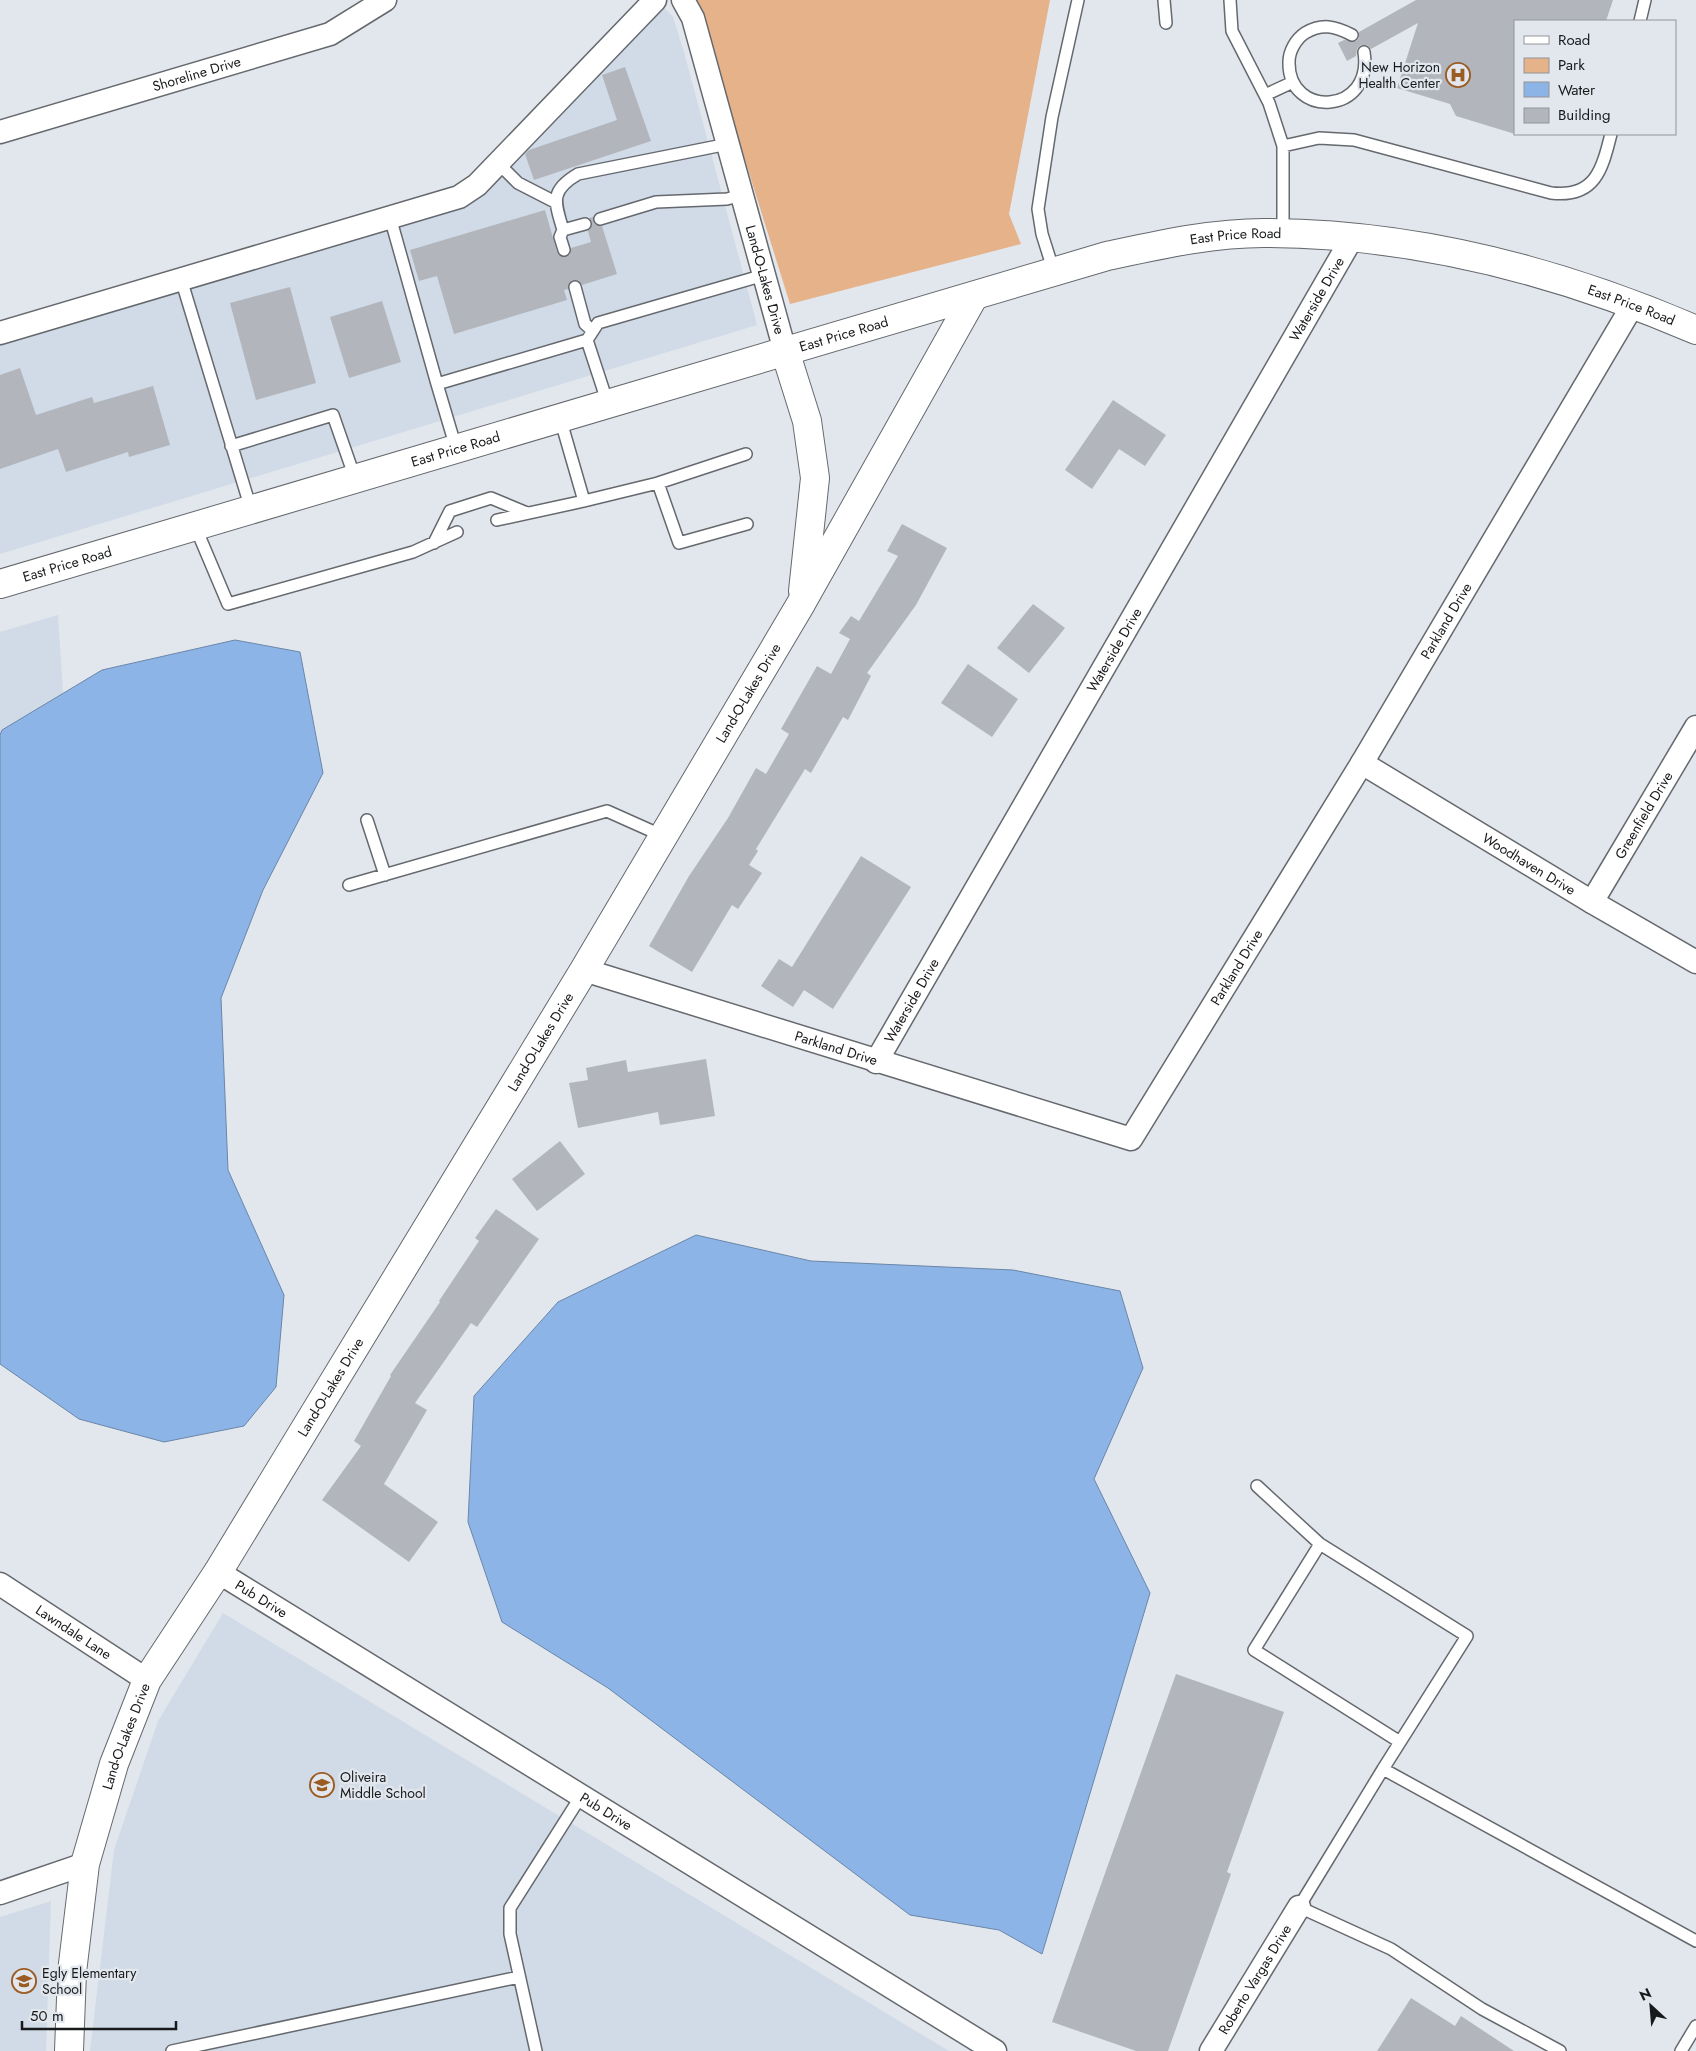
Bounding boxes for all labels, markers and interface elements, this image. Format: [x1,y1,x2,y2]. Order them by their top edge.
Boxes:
legend [1514,20,1676,135]
text: Road [1558,29,1590,51]
street label: Shoreline Drive [150,51,243,96]
text: Park [1558,54,1585,76]
place label: New Horizon Health Center [1358,57,1440,93]
hospital icon: New Horizon Health Center [1445,62,1471,88]
text: Water [1558,79,1596,101]
text: Building [1558,104,1610,126]
street label: Land-O-Lakes Drive [741,223,790,337]
street label: East Price Road [1188,223,1282,249]
street label: Waterside Drive [1284,253,1349,345]
street label: East Price Road [1585,279,1678,330]
street label: East Price Road [797,311,891,357]
street label: East Price Road [409,426,502,472]
street label: East Price Road [20,541,114,587]
street label: Parkland Drive [1416,579,1476,663]
street label: Waterside Drive [1082,604,1146,696]
street label: Land-O-Lakes Drive [711,639,785,746]
street label: Greenfield Drive [1610,768,1677,863]
street label: Woodhaven Drive [1478,828,1579,900]
street label: Parkland Drive [1206,926,1267,1009]
street label: Waterside Drive [879,955,944,1046]
street label: Land-O-Lakes Drive [503,988,578,1095]
street label: Parkland Drive [792,1026,880,1070]
street label: Land-O-Lakes Drive [293,1334,368,1440]
street label: Pub Drive [231,1575,291,1623]
street label: Lawndale Lane [32,1600,116,1664]
street label: Land-O-Lakes Drive [97,1680,155,1792]
place label: Oliveira Middle School [340,1767,426,1803]
school or university icon: Oliveira Middle School [309,1772,335,1798]
street label: Pub Drive [576,1788,636,1835]
street label: Roberto Vargas Drive [1214,1920,1296,2038]
place label: Egly Elementary School [42,1963,137,1999]
school or university icon: Egly Elementary School [11,1968,37,1994]
north arrow [1626,1981,1676,2031]
text: N [1636,1983,1655,2006]
scale bar [22,1998,176,2030]
text: 50 m [30,2005,64,2027]

